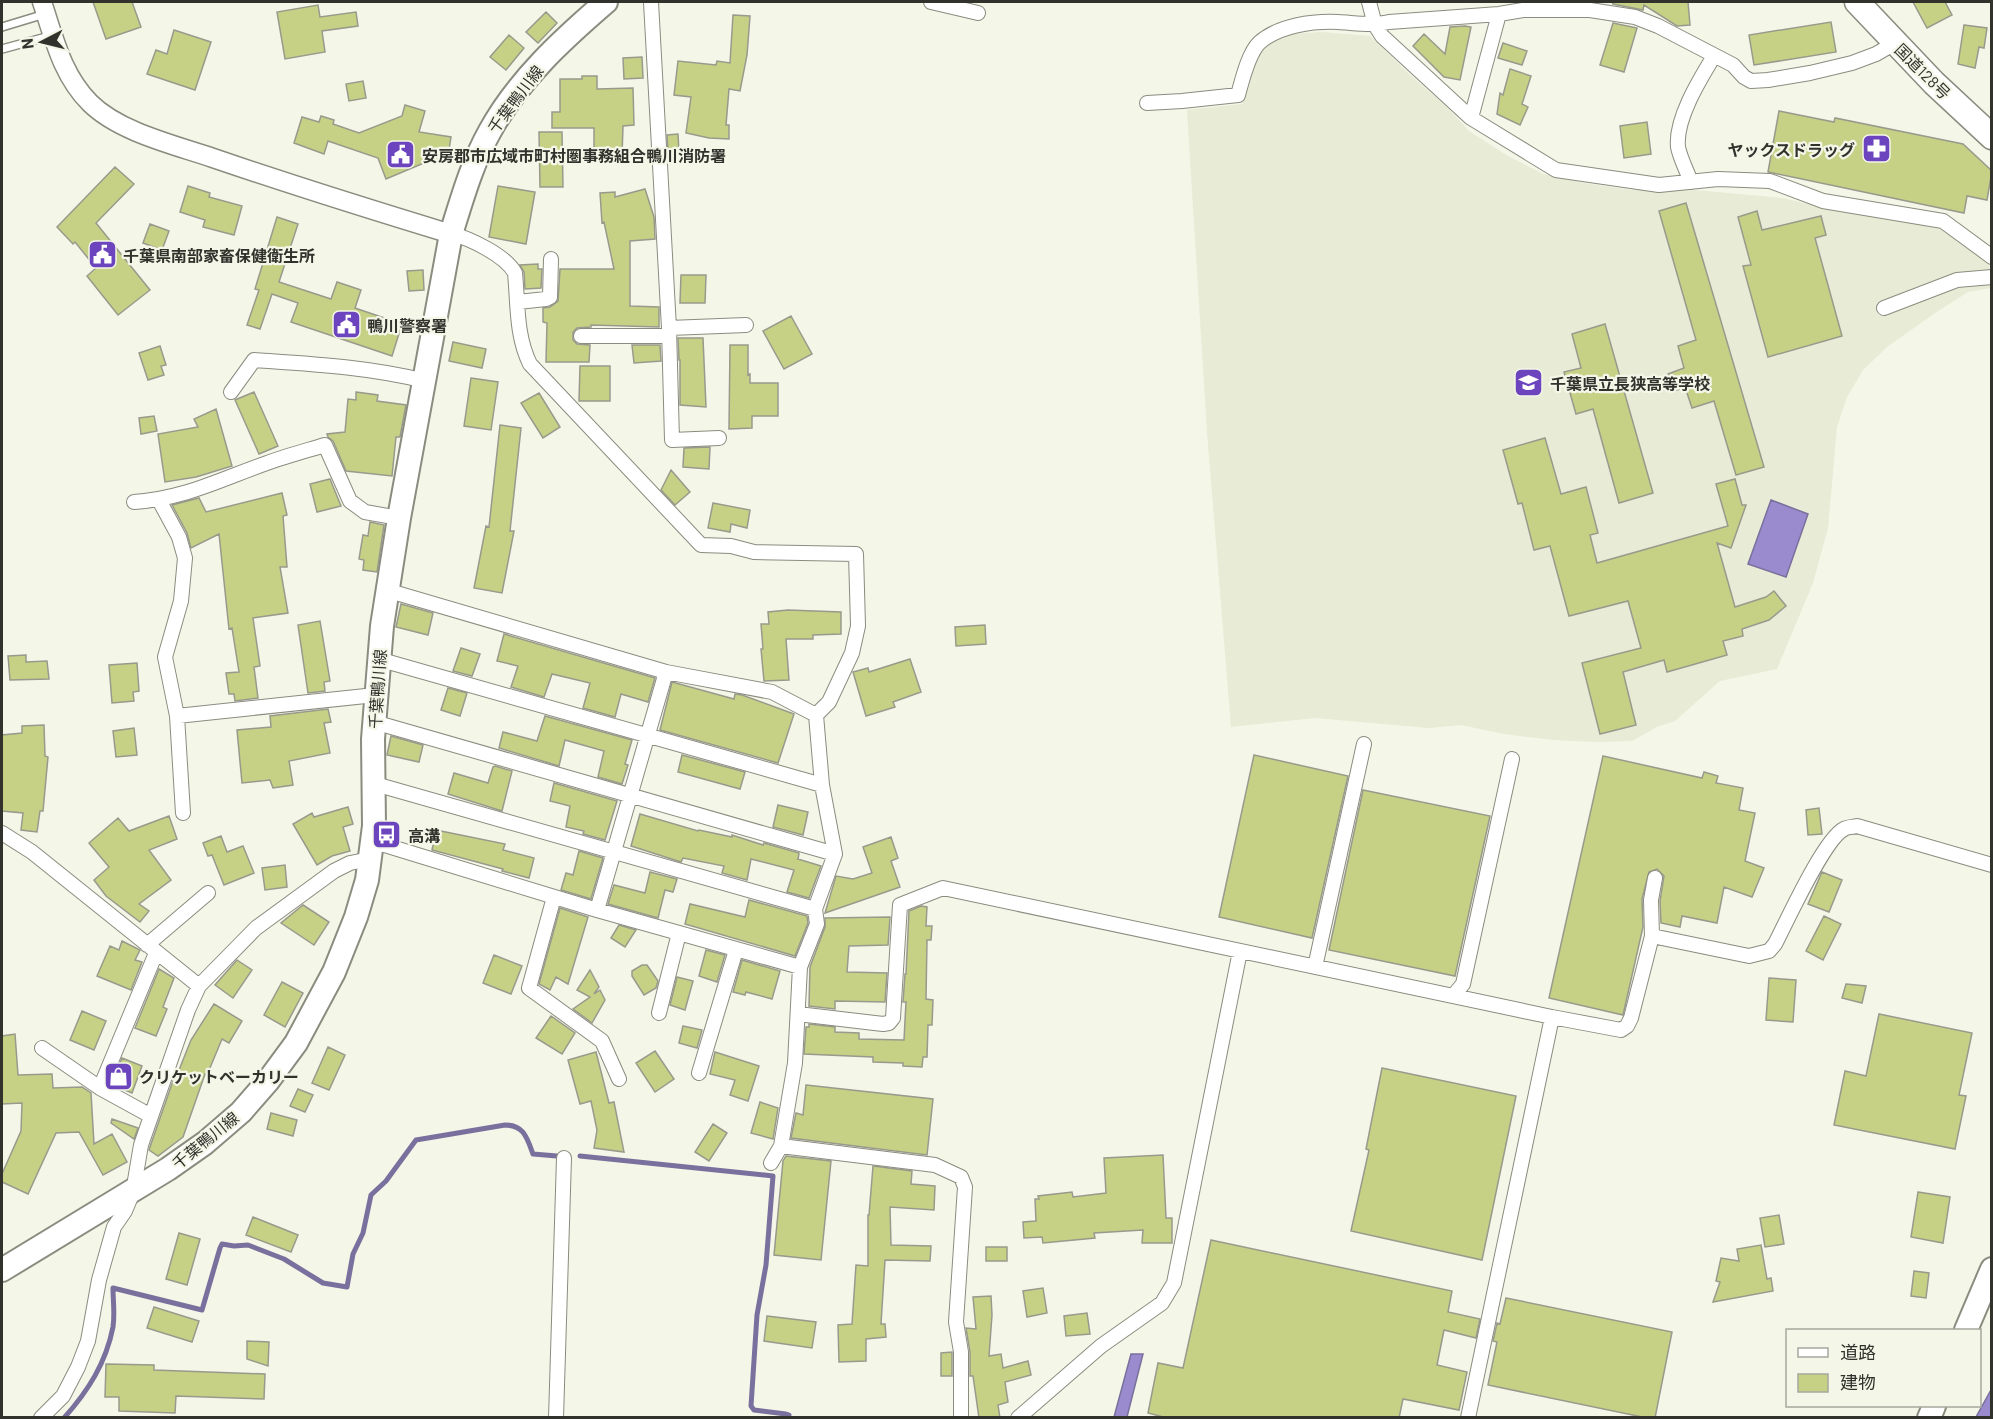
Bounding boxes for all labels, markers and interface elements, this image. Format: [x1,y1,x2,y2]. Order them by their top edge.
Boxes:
north arrow [12,12,72,72]
text: N [17,37,37,50]
street label: 国道128号 [1891,39,1955,103]
street label: 千葉鴨川線 [483,61,547,137]
pharmacy icon: ヤックスドラッグ [1860,133,1892,165]
public building icon: 安房郡市広域市町村圏事務組合鴨川消防署 [385,139,417,171]
place label: ヤックスドラッグ [1727,140,1855,159]
place label: 安房郡市広域市町村圏事務組合鴨川消防署 [422,146,726,165]
public building icon: 千葉県南部家畜保健衛生所 [86,239,118,271]
place label: 千葉県南部家畜保健衛生所 [123,246,315,265]
public building icon: 鴨川警察署 [330,309,362,341]
place label: 鴨川警察署 [367,316,447,335]
school or university icon: 千葉県立長狭高等学校 [1513,367,1545,399]
place label: 千葉県立長狭高等学校 [1550,374,1710,393]
street label: 千葉鴨川線 [365,648,389,730]
bus stop icon: 高溝 [371,819,403,851]
place label: 高溝 [408,826,440,845]
shop icon: クリケットベーカリー [102,1060,134,1092]
place label: クリケットベーカリー [139,1067,299,1086]
street label: 千葉鴨川線 [168,1107,242,1173]
legend [1786,1329,1981,1407]
text: 道路 [1840,1341,1876,1363]
text: 建物 [1840,1371,1876,1393]

